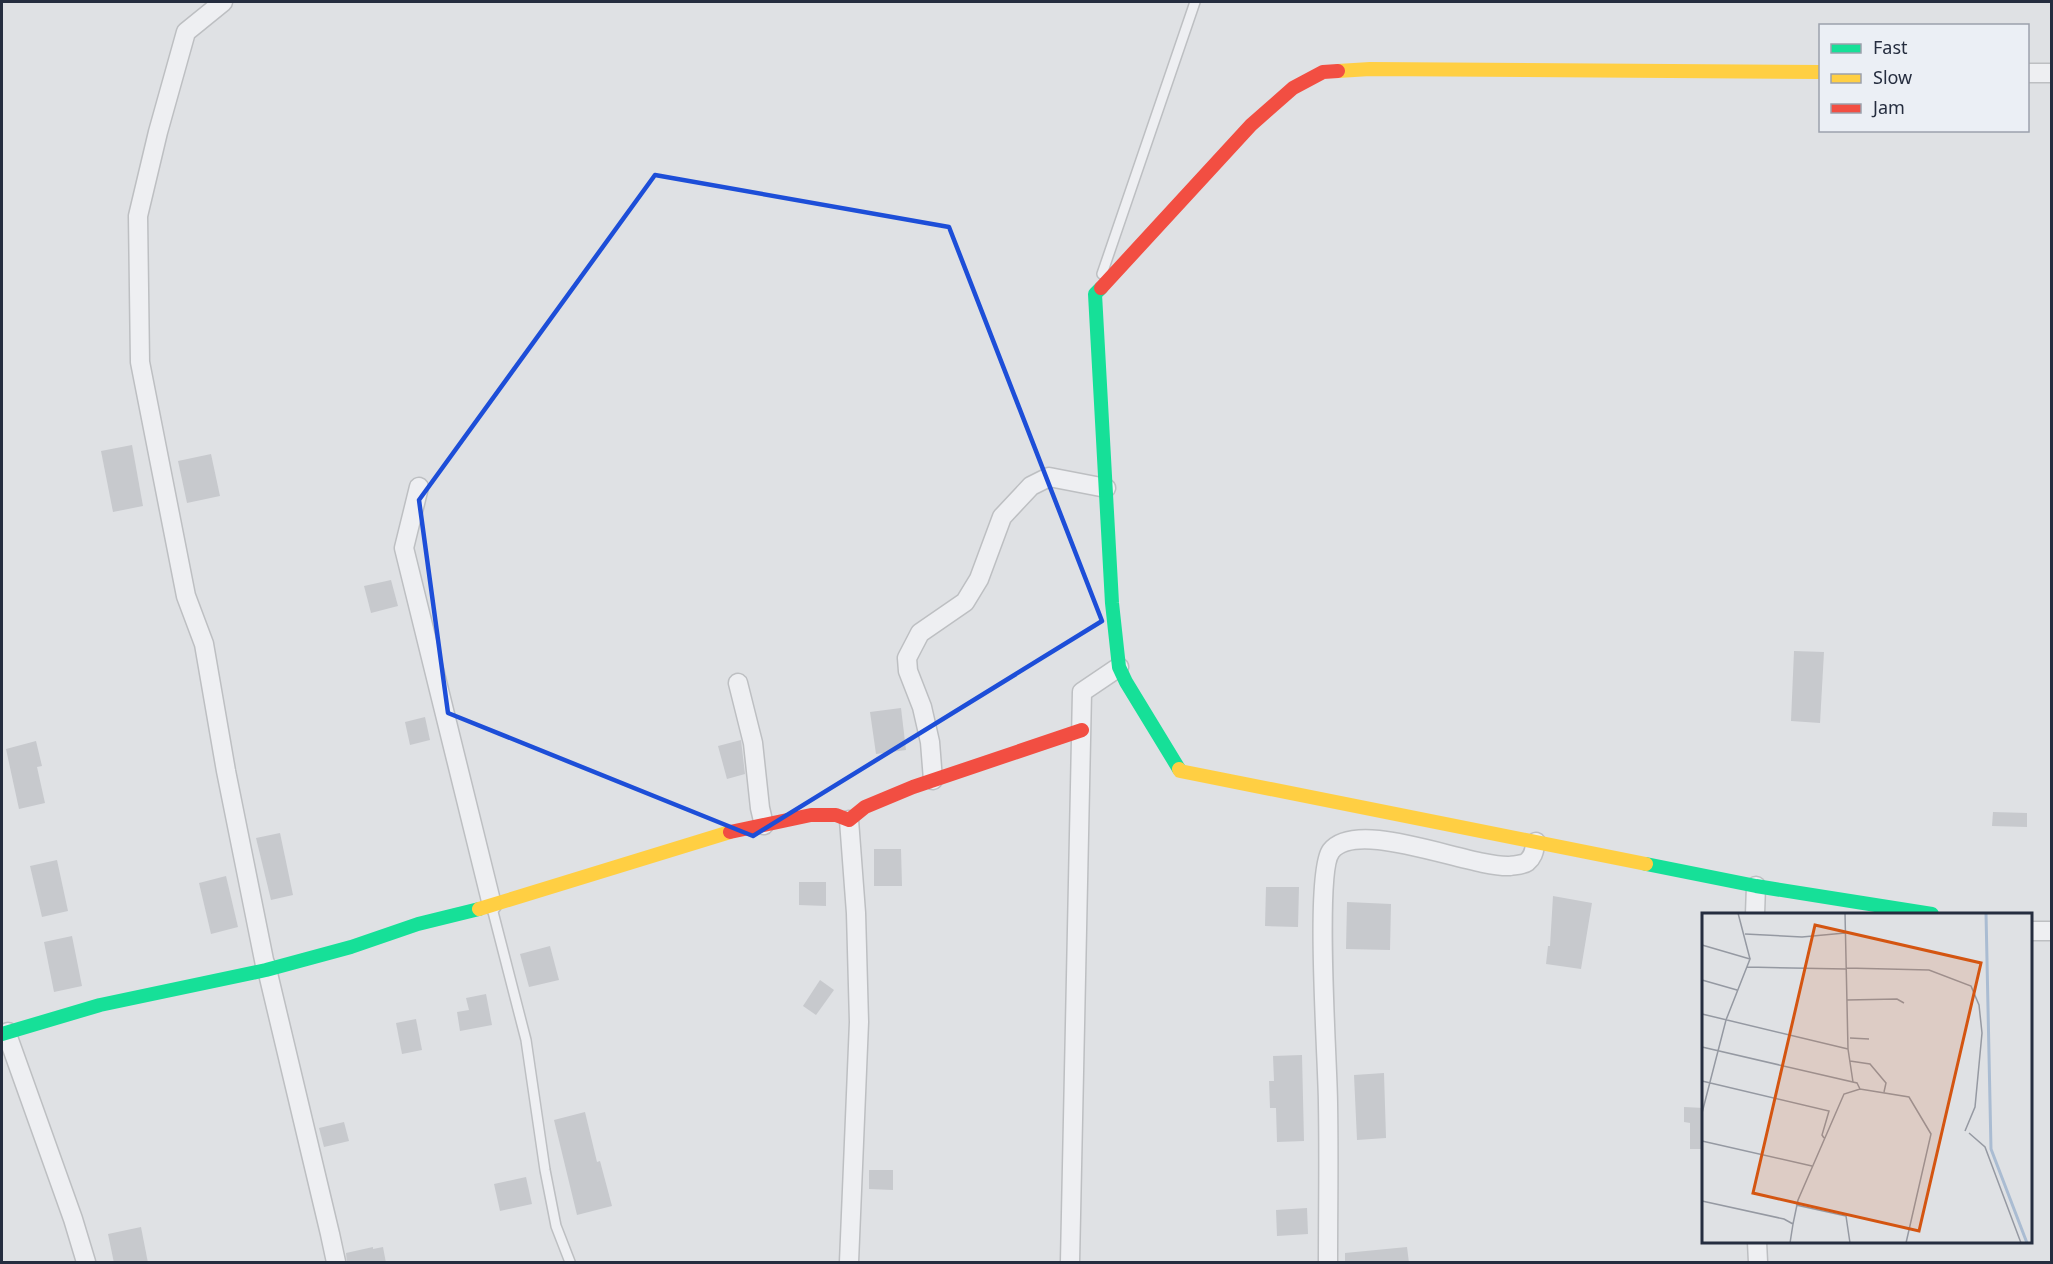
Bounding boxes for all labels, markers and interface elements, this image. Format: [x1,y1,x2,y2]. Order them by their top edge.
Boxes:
legend [1819,24,2029,132]
text: Fast [1873,35,1908,59]
text: Slow [1873,65,1912,89]
text: Jam [1871,95,1905,119]
inset map [1702,913,2032,1243]

